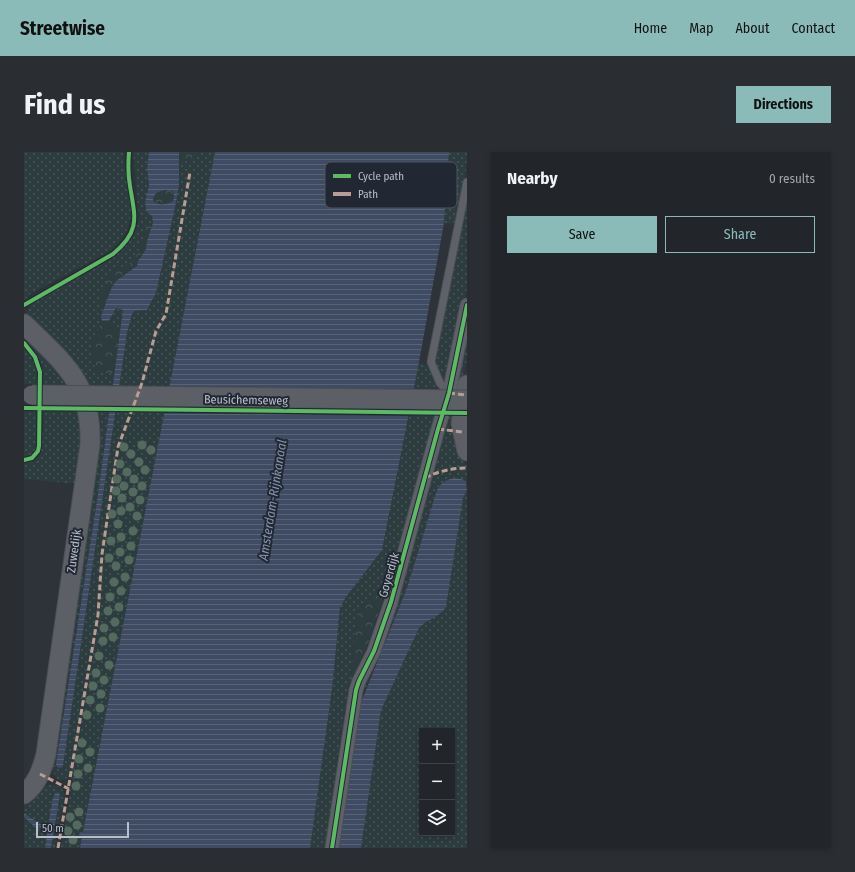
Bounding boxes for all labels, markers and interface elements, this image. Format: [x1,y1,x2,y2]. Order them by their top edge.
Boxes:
text: Streetwise [20,17,105,40]
text: Home [634,20,667,37]
text: Map [689,20,713,37]
text: About [735,20,770,37]
text: Contact [792,20,835,37]
button: Directions [736,86,831,123]
text: Find us [24,88,106,121]
legend [325,162,457,208]
text: Nearby [507,168,558,189]
text: Cycle path [358,170,404,183]
text: 0 results [769,171,815,186]
text: Path [358,188,378,201]
button: Save [507,216,657,253]
button: Share [665,216,815,253]
street label: Beusichemseweg [204,392,288,408]
water label: Amsterdam-Rijnkanaal [255,438,290,563]
street label: Zuwedijk [64,528,84,574]
street label: Goyerdijk [376,550,402,599]
map controls [419,728,455,836]
button: + [419,728,455,764]
button: − [419,764,455,800]
button: layers [419,800,455,836]
scale bar [36,820,129,839]
text: 50 m [42,822,64,835]

